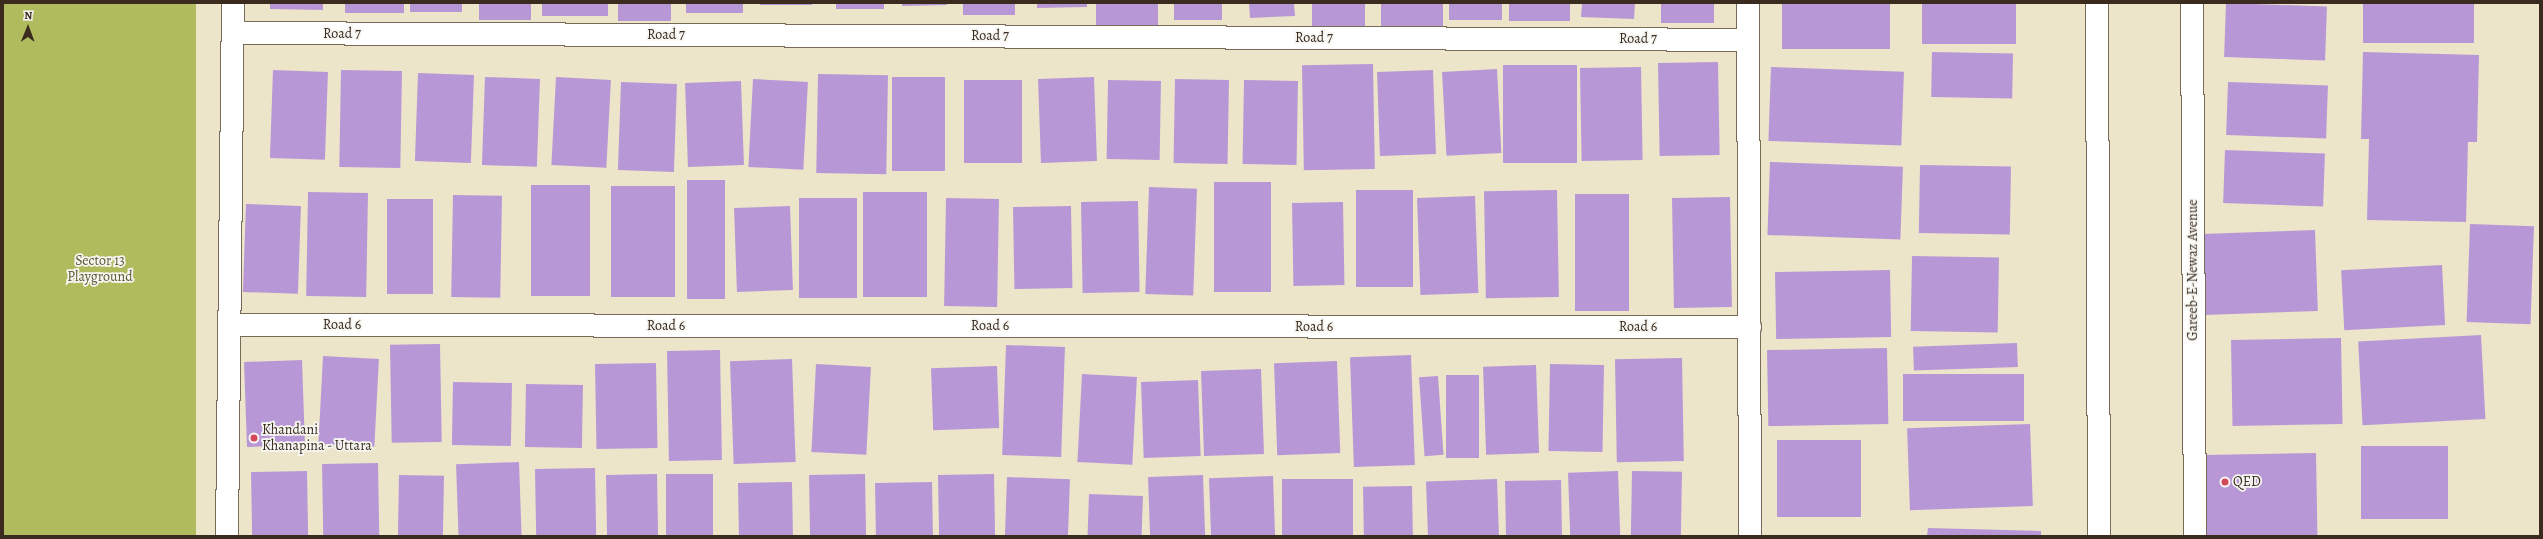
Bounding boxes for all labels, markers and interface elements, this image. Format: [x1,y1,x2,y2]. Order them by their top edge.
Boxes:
north arrow [8,8,48,48]
text: N [24,8,32,23]
street label: Road 7 [323,26,361,42]
street label: Road 7 [647,27,685,43]
street label: Road 7 [971,28,1009,44]
street label: Road 7 [1295,30,1333,46]
street label: Road 7 [1619,31,1657,47]
street label: Gareeb-E-Newaz Avenue [2185,199,2201,341]
park label: Sector 13 Playground [67,253,133,286]
street label: Road 6 [323,317,361,333]
street label: Road 6 [647,318,685,334]
street label: Road 6 [971,318,1009,334]
street label: Road 6 [1295,319,1333,335]
street label: Road 6 [1619,319,1657,335]
place label: Khandani Khanapina - Uttara [262,422,372,454]
marker: Khandani Khanapina - Uttara [249,433,259,443]
place label: QED [2233,474,2261,490]
marker: QED [2220,477,2230,487]

